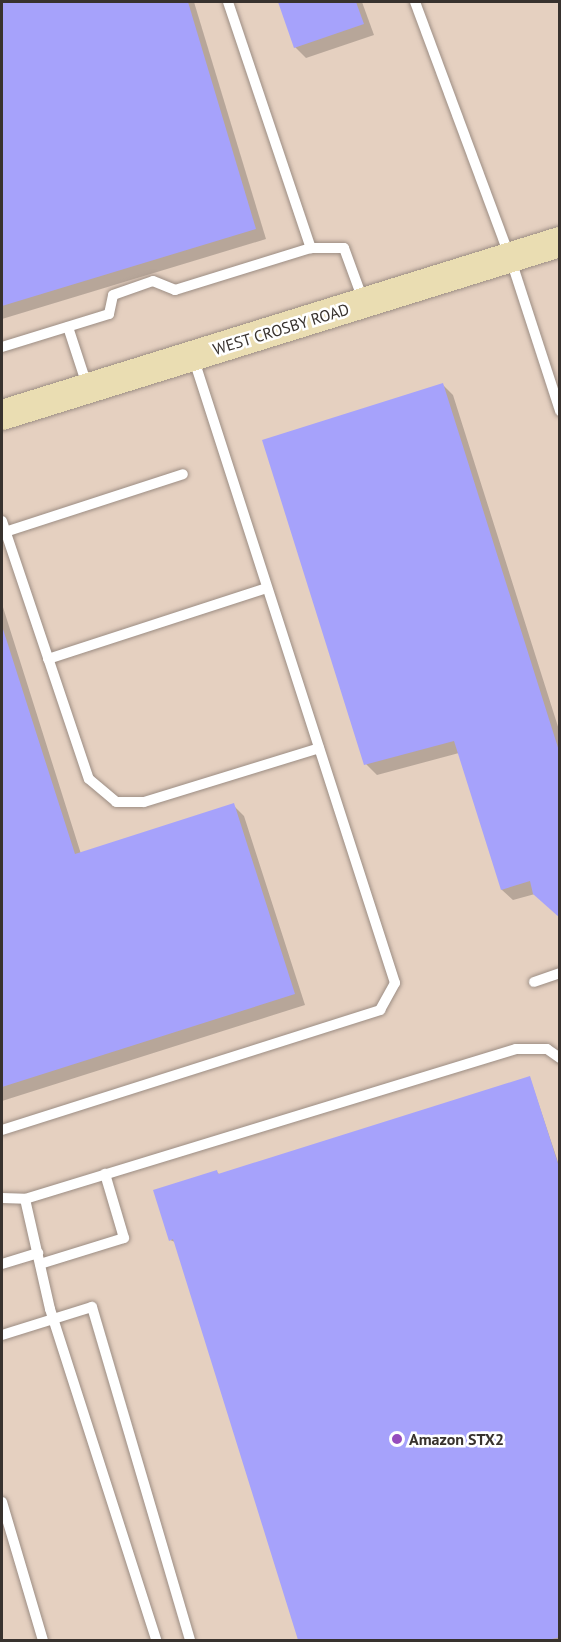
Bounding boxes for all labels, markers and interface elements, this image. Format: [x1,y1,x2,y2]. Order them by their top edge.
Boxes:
street label: WEST CROSBY ROAD [210,299,352,359]
place label: Amazon STX2 [409,1429,504,1449]
marker: Amazon STX2 [390,1432,404,1446]

